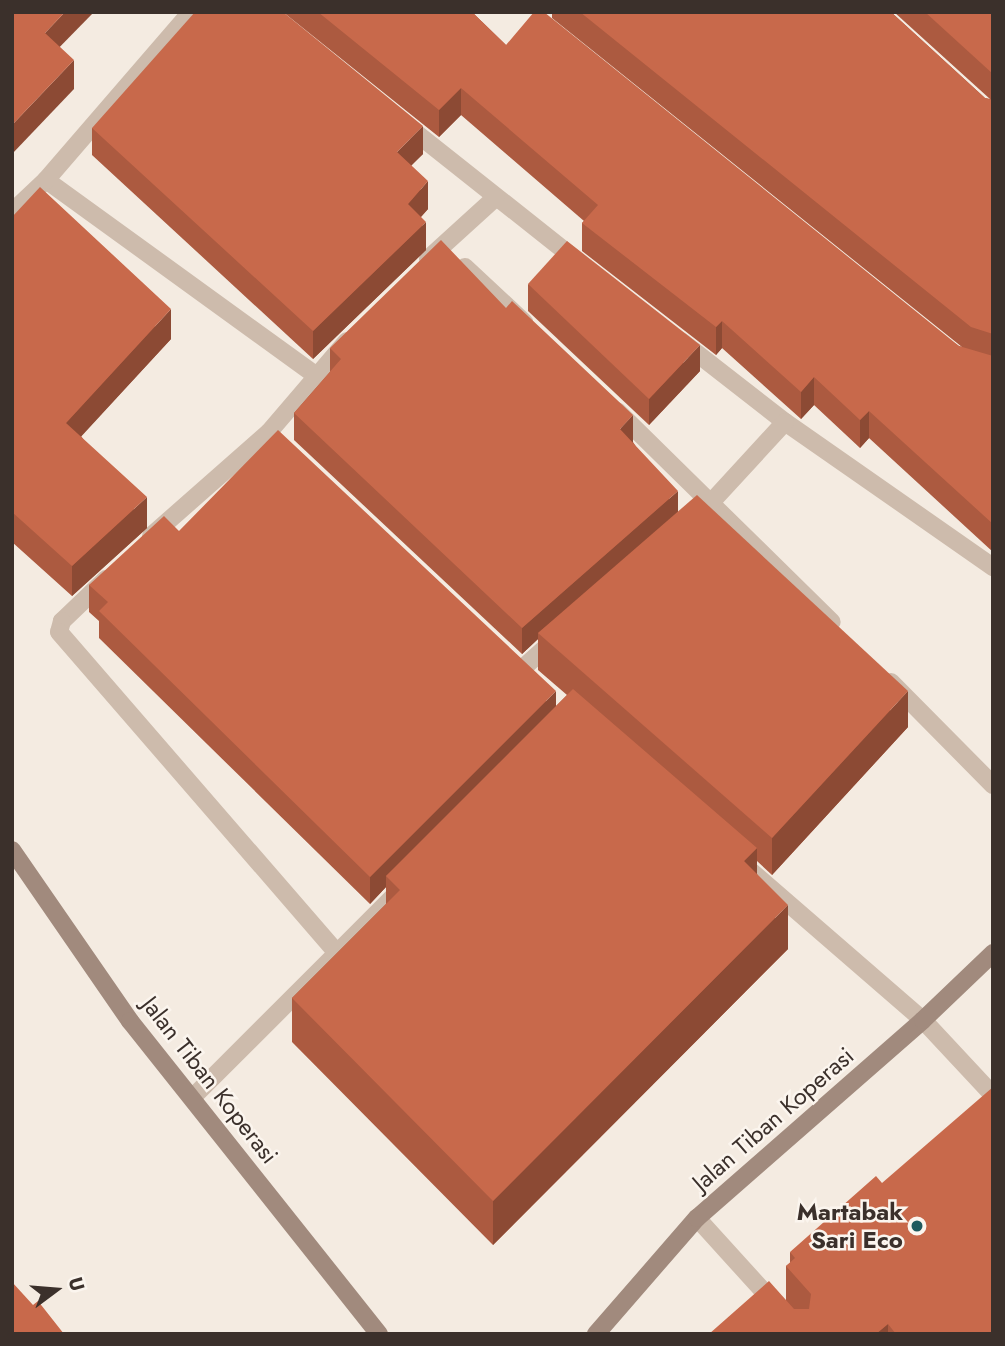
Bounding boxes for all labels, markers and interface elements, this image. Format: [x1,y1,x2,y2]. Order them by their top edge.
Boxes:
street label: Jalan Tiban Koperasi [136,991,284,1169]
street label: Jalan Tiban Koperasi [686,1041,860,1197]
place label: Martabak Sari Eco [797,1198,903,1254]
marker: Martabak Sari Eco [909,1218,925,1234]
north arrow [21,1255,91,1325]
text: U [62,1274,91,1294]

